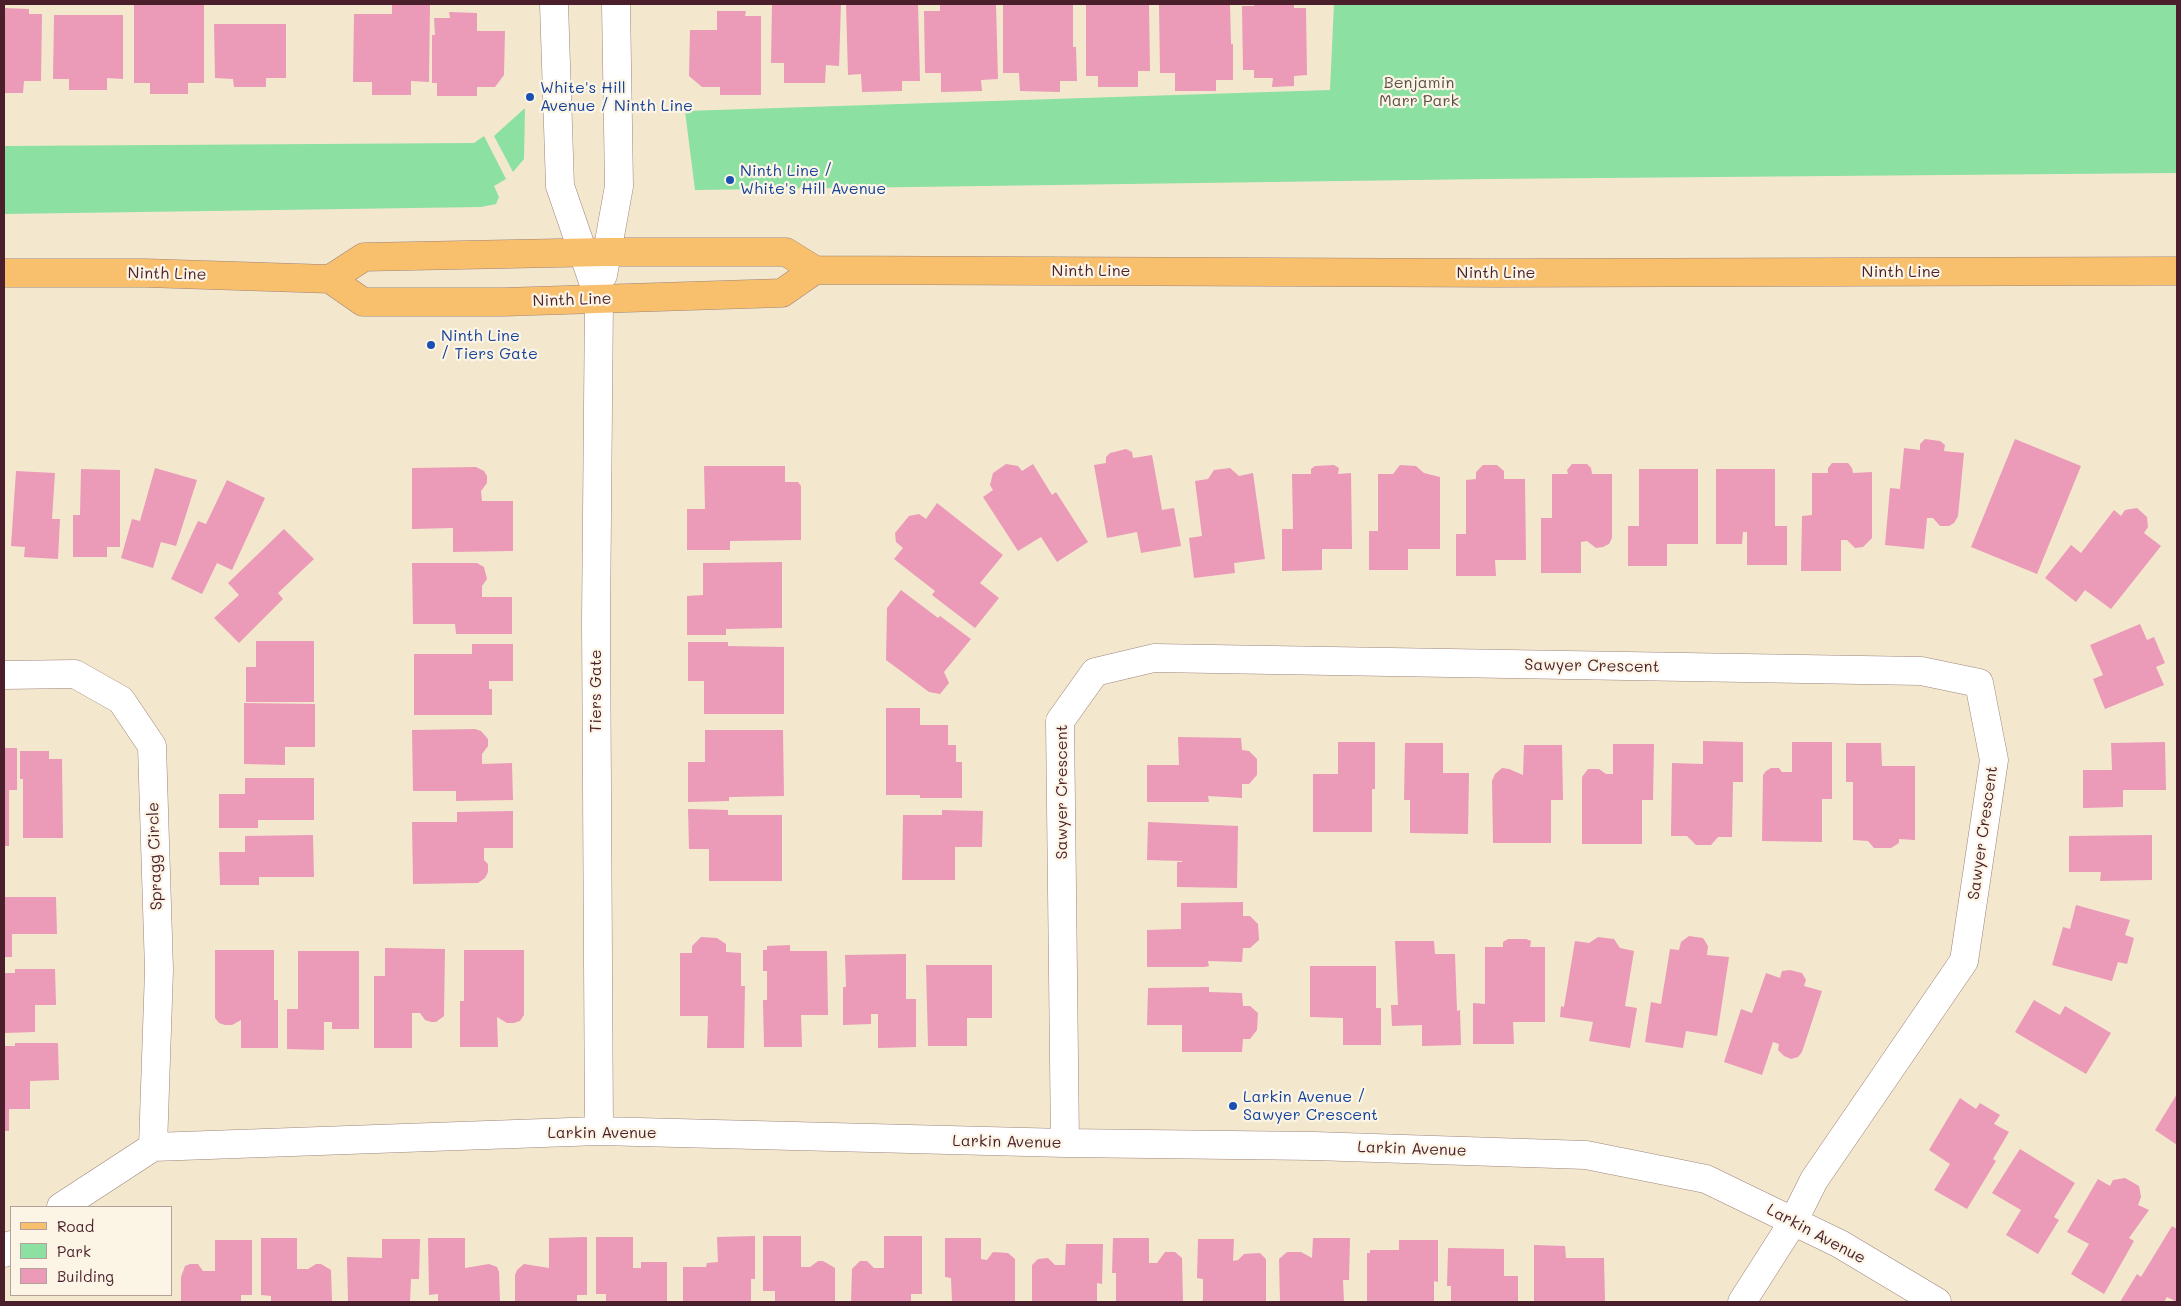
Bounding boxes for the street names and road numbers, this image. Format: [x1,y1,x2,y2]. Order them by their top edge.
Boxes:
street label: Ninth Line [1052,261,1130,281]
street label: Ninth Line [1862,262,1940,282]
street label: Ninth Line [1457,263,1535,283]
street label: Ninth Line [127,264,207,284]
street label: Ninth Line [532,289,612,311]
street label: Tiers Gate [586,649,606,733]
street label: Sawyer Crescent [1524,655,1660,677]
street label: Sawyer Crescent [1052,724,1072,860]
street label: Sawyer Crescent [1964,765,2002,901]
street label: Spragg Circle [144,802,166,910]
street label: Larkin Avenue [547,1123,657,1143]
street label: Larkin Avenue [952,1131,1062,1153]
street label: Larkin Avenue [1357,1138,1467,1160]
street label: Larkin Avenue [1763,1200,1869,1268]

